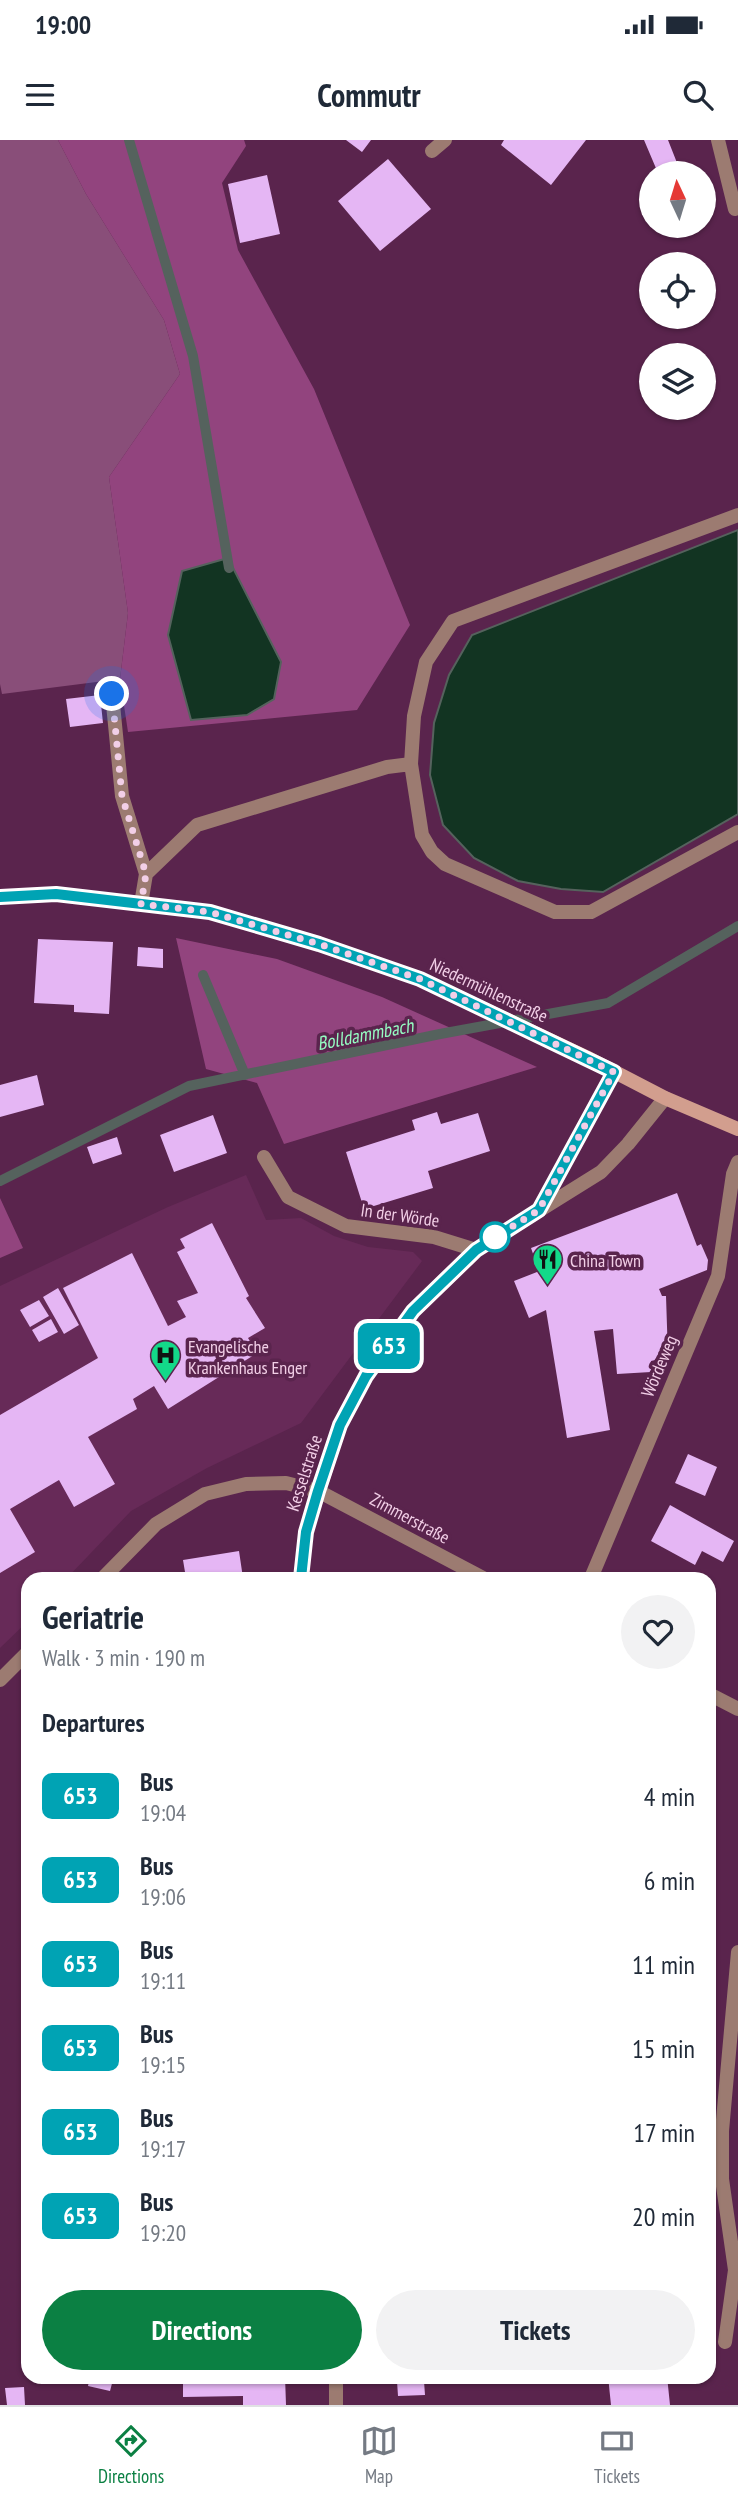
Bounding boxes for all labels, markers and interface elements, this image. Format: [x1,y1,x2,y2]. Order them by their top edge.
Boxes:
text: 19:00 [35,8,91,41]
text: Commutr [317,74,421,116]
icon: menu [21,76,59,114]
icon: search [679,76,717,114]
north arrow [639,161,716,238]
map controls [639,161,716,420]
button: locate [639,252,716,329]
button: layers [639,343,716,420]
your location [94,676,129,711]
street label: Niedermühlenstraße [426,953,552,1027]
water label: Bolldammbach [315,1013,417,1055]
street label: In der Wörde [359,1198,441,1232]
unlabelled marker [480,1222,510,1252]
restaurant icon: China Town [530,1243,564,1287]
place label: China Town [570,1249,641,1272]
line badge: 653 [349,1323,429,1369]
text: 653 [372,1330,406,1361]
street label: Wördeweg [636,1332,682,1400]
place label: Evangelische Krankenhaus Enger [188,1335,307,1379]
hospital icon: Evangelische Krankenhaus Enger [148,1339,182,1383]
street label: Kesselstraße [281,1432,327,1514]
street label: Zimmerstraße [366,1487,454,1549]
text: Geriatrie [42,1595,144,1638]
button: heart [621,1595,695,1669]
text: Walk · 3 min · 190 m [42,1643,205,1672]
text: Departures [42,1706,145,1739]
text: Bus [140,1765,173,1798]
text: 653 [63,1780,98,1811]
text: 4 min [644,1780,695,1813]
text: 19:04 [140,1798,186,1827]
text: Bus [140,1849,173,1882]
text: 653 [63,1864,98,1895]
text: 6 min [644,1864,695,1897]
text: 19:06 [140,1882,186,1911]
text: Bus [140,1933,173,1966]
text: 653 [63,1948,98,1979]
text: 11 min [632,1948,695,1981]
text: 19:11 [140,1966,186,1995]
text: Bus [140,2017,173,2050]
text: 653 [63,2032,98,2063]
text: 15 min [632,2032,695,2065]
text: 19:15 [140,2050,186,2079]
text: Bus [140,2101,173,2134]
text: 653 [63,2116,98,2147]
text: 17 min [633,2116,695,2149]
text: 19:17 [140,2134,186,2163]
text: Bus [140,2185,173,2218]
text: 653 [63,2200,98,2231]
text: 20 min [632,2200,695,2233]
text: 19:20 [140,2218,186,2247]
button: Directions [42,2290,362,2370]
button: Tickets [376,2290,695,2370]
tab: Directions [98,2422,164,2488]
tab: Map [360,2422,398,2488]
tab: Tickets [594,2422,640,2488]

